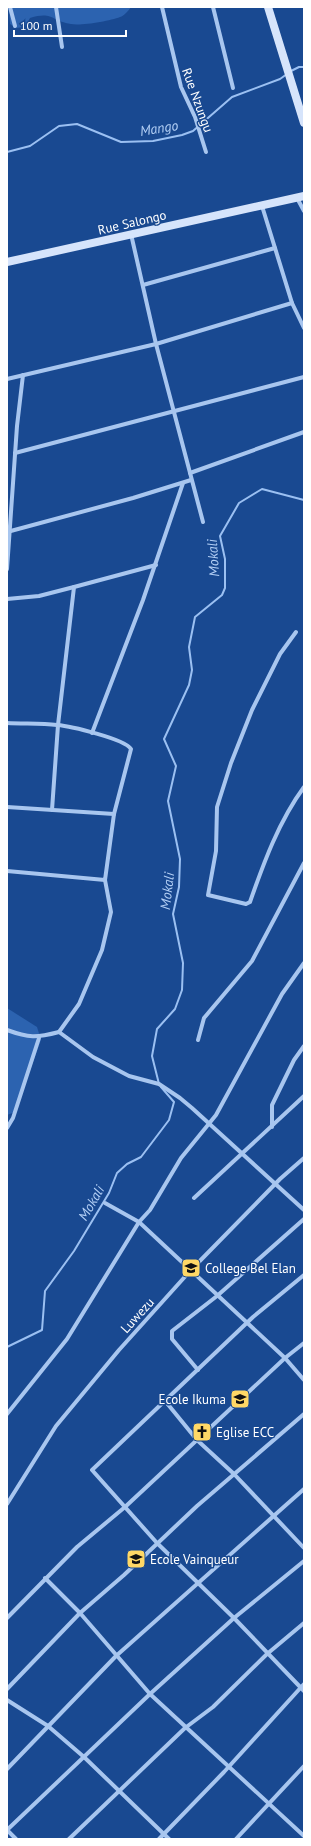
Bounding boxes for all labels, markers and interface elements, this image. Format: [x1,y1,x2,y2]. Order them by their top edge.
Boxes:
scale bar [14,12,126,38]
text: 100 m [20,18,53,33]
street label: Rue Nzungu [178,66,217,135]
water label: Mango [138,116,180,140]
street label: Rue Salongo [96,206,168,239]
water label: Mokali [203,538,223,577]
water label: Mokali [156,871,178,911]
water label: Mokali [74,1182,108,1224]
school or university icon: College Bel Elan [180,1257,202,1279]
place label: College Bel Elan [205,1260,296,1277]
street label: Luwezu [117,1294,158,1337]
school or university icon: Ecole Ikuma [229,1388,251,1410]
place label: Ecole Ikuma [159,1391,226,1408]
church icon: Eglise ECC [191,1421,213,1443]
place label: Eglise ECC [216,1424,274,1441]
school or university icon: Ecole Vainqueur [125,1548,147,1570]
place label: Ecole Vainqueur [150,1551,239,1568]

